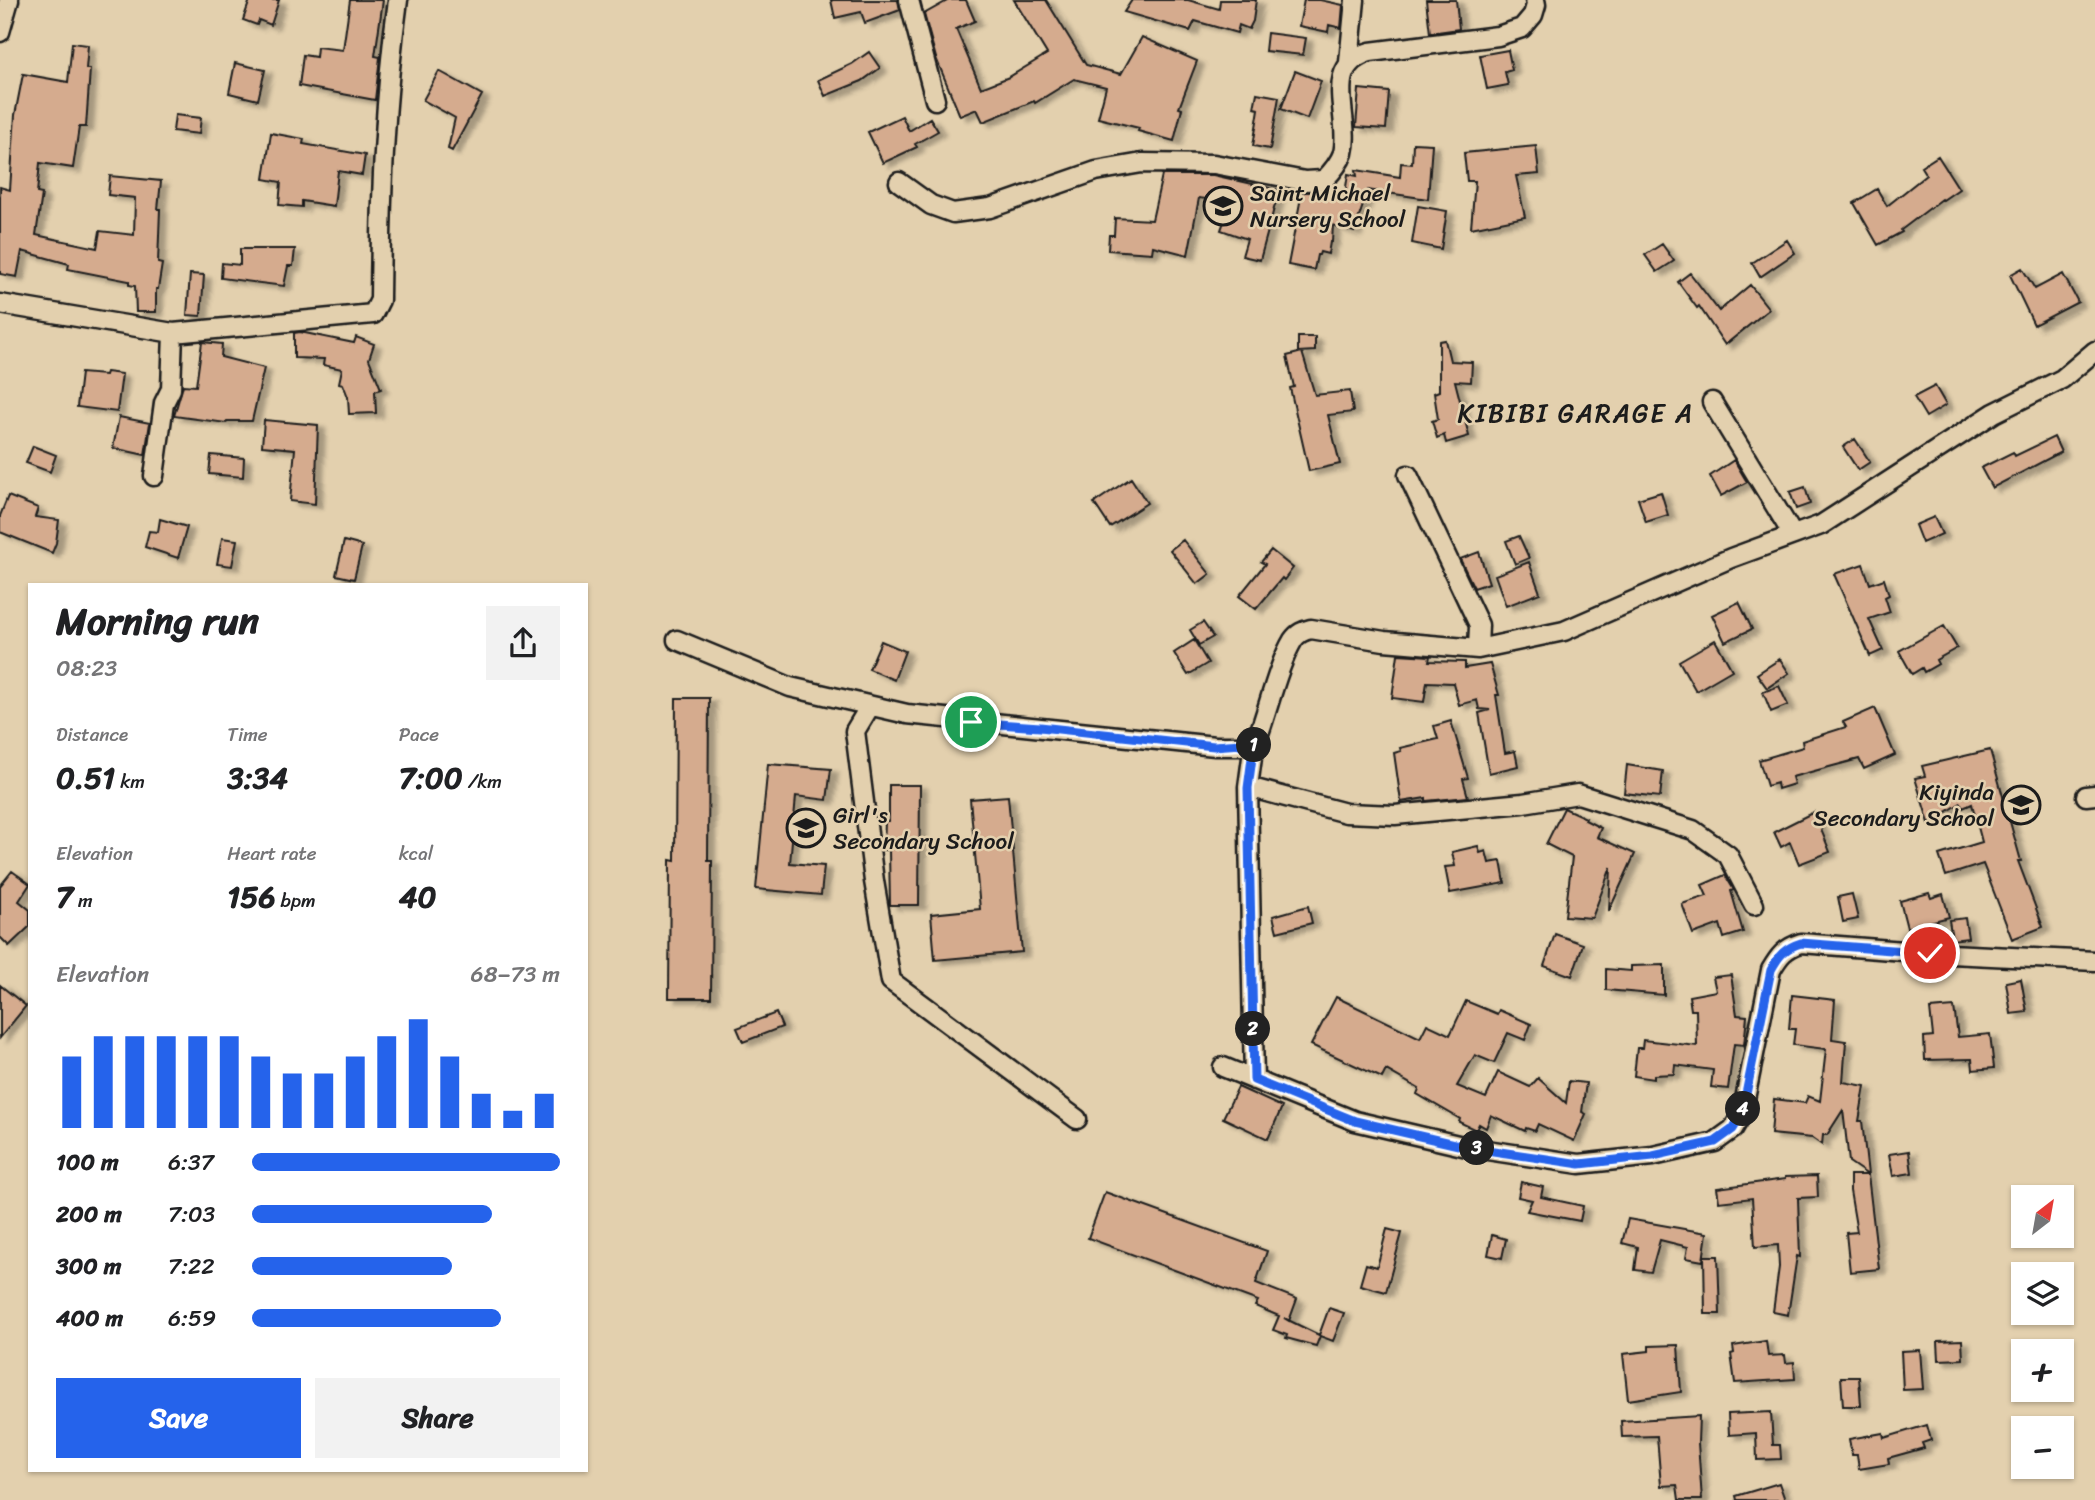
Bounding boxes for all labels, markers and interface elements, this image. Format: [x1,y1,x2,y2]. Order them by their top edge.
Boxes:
place label: Saint Michael Nursery School [1250,173,1406,240]
school or university icon: Saint Michael Nursery School [1202,185,1244,227]
district label: KIBIBI GARAGE A [1458,390,1694,436]
text: Morning run [56,588,259,655]
button: share [486,606,560,680]
text: 08:23 [56,648,117,689]
pin [941,692,1001,752]
icon: arrive [952,703,990,741]
text: Distance [56,718,128,751]
text: Time [227,718,268,751]
text: Pace [399,718,439,751]
pin: 1 [1236,728,1272,762]
text: 1 [1249,728,1258,761]
text: 0.51 [56,751,115,805]
text: 3:34 [227,751,288,805]
text: 7:00 [399,751,463,805]
text: km [115,765,145,798]
text: /km [463,765,502,798]
place label: Kiyinda Secondary School [1813,772,1994,839]
school or university icon: Kiyinda Secondary School [2000,784,2042,826]
place label: Girl's Secondary School [833,795,1014,862]
school or university icon: Girl's Secondary School [785,807,827,849]
text: Elevation [56,837,133,870]
text: Heart rate [227,837,317,870]
text: kcal [399,837,433,870]
text: 7 [56,870,73,924]
text: 156 [227,870,276,924]
text: 40 [399,870,436,924]
text: m [73,884,93,917]
text: bpm [276,884,316,917]
pin [1900,923,1960,983]
icon: check [1911,934,1949,972]
text: Elevation [56,954,149,995]
text: 68–73 m [471,954,560,995]
pin: 2 [1236,1012,1270,1046]
text: 2 [1247,1012,1258,1045]
pin: 4 [1726,1092,1760,1126]
text: 4 [1737,1092,1748,1125]
pin: 3 [1460,1130,1494,1166]
text: 3 [1471,1131,1482,1164]
text: 100 m [56,1142,119,1183]
text: 6:37 [168,1142,214,1183]
north arrow [2011,1185,2074,1248]
map controls [2011,1185,2074,1479]
text: 200 m [56,1194,122,1235]
text: 7:03 [168,1194,215,1235]
text: 300 m [56,1246,121,1287]
text: 7:22 [168,1246,215,1287]
button: layers [2011,1262,2074,1325]
text: 400 m [56,1298,123,1339]
text: 6:59 [168,1298,216,1339]
button: + [2011,1339,2074,1402]
button: Save [56,1378,301,1458]
button: Share [315,1378,560,1458]
button: − [2011,1416,2074,1479]

